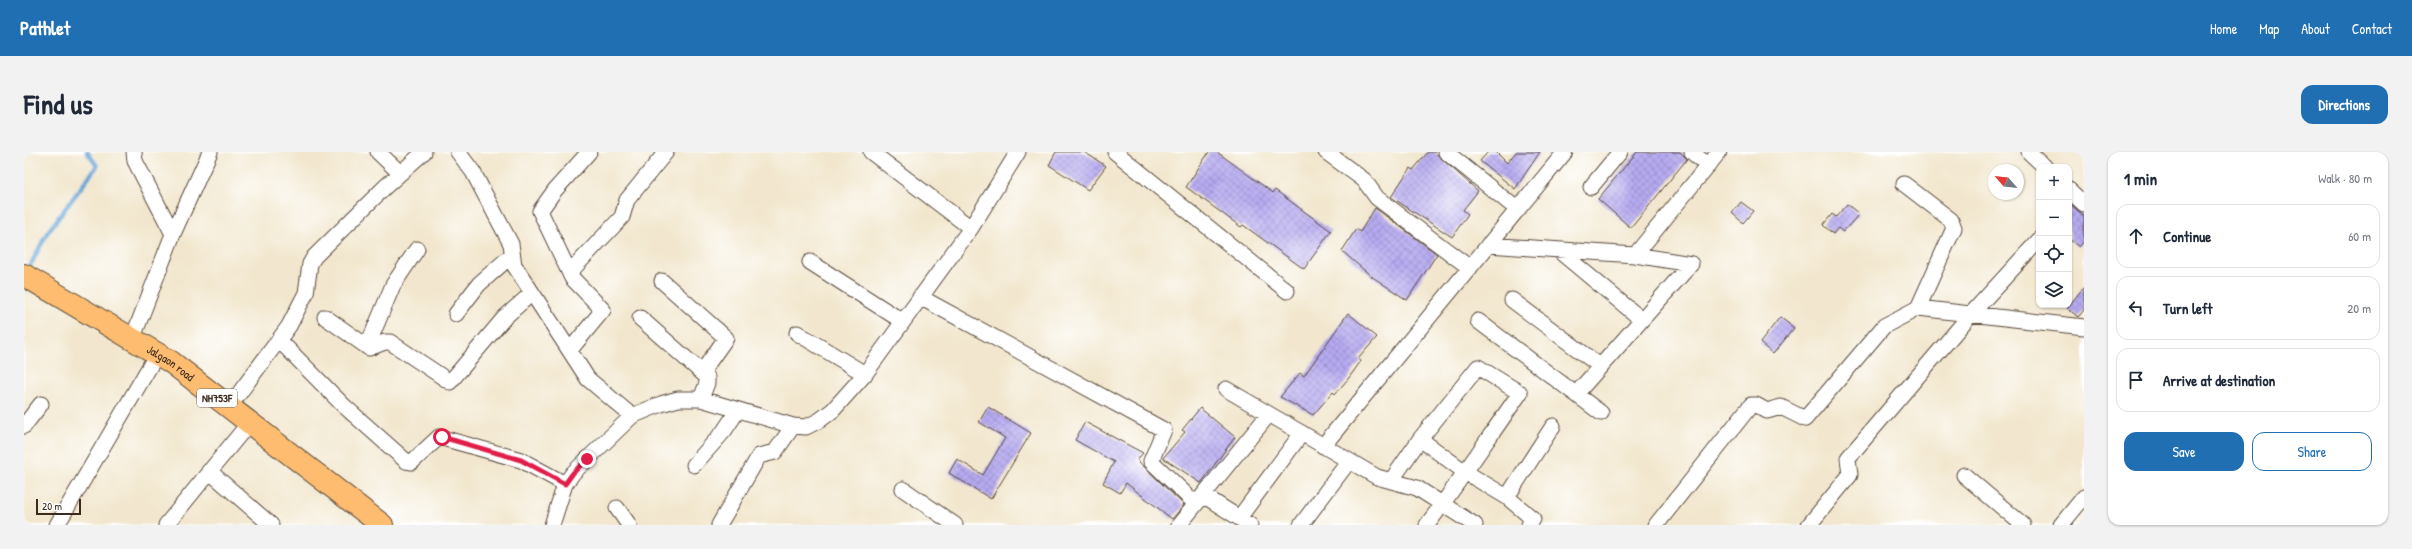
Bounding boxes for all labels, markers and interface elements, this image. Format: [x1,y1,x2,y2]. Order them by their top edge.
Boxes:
text: Pathlet [20,15,70,41]
text: Home [2210,19,2237,38]
text: Map [2259,19,2279,38]
text: About [2301,19,2330,38]
text: Contact [2352,19,2392,38]
text: Find us [24,85,93,123]
button: Directions [2301,85,2388,124]
north arrow [1988,164,2024,200]
map controls [2036,164,2072,308]
button: + [2036,164,2072,200]
text: 1 min [2124,167,2157,190]
text: Walk · 80 m [2318,169,2372,187]
button: − [2036,200,2072,236]
icon: ahead [2125,225,2147,247]
text: Continue [2163,226,2211,247]
text: 60 m [2348,227,2371,245]
button: locate [2036,236,2072,272]
button: layers [2036,272,2072,308]
icon: left [2125,297,2147,319]
text: Turn left [2163,298,2213,319]
text: 20 m [2347,299,2371,317]
street label: Jalgaon road [144,341,198,385]
icon: arrive [2125,369,2147,391]
text: Arrive at destination [2163,370,2275,391]
road number: NH753F [197,389,237,407]
route start [433,428,451,446]
button: Save [2124,432,2244,471]
button: Share [2252,432,2372,471]
route end [578,450,596,468]
scale bar [36,497,81,516]
text: 20 m [42,499,62,513]

